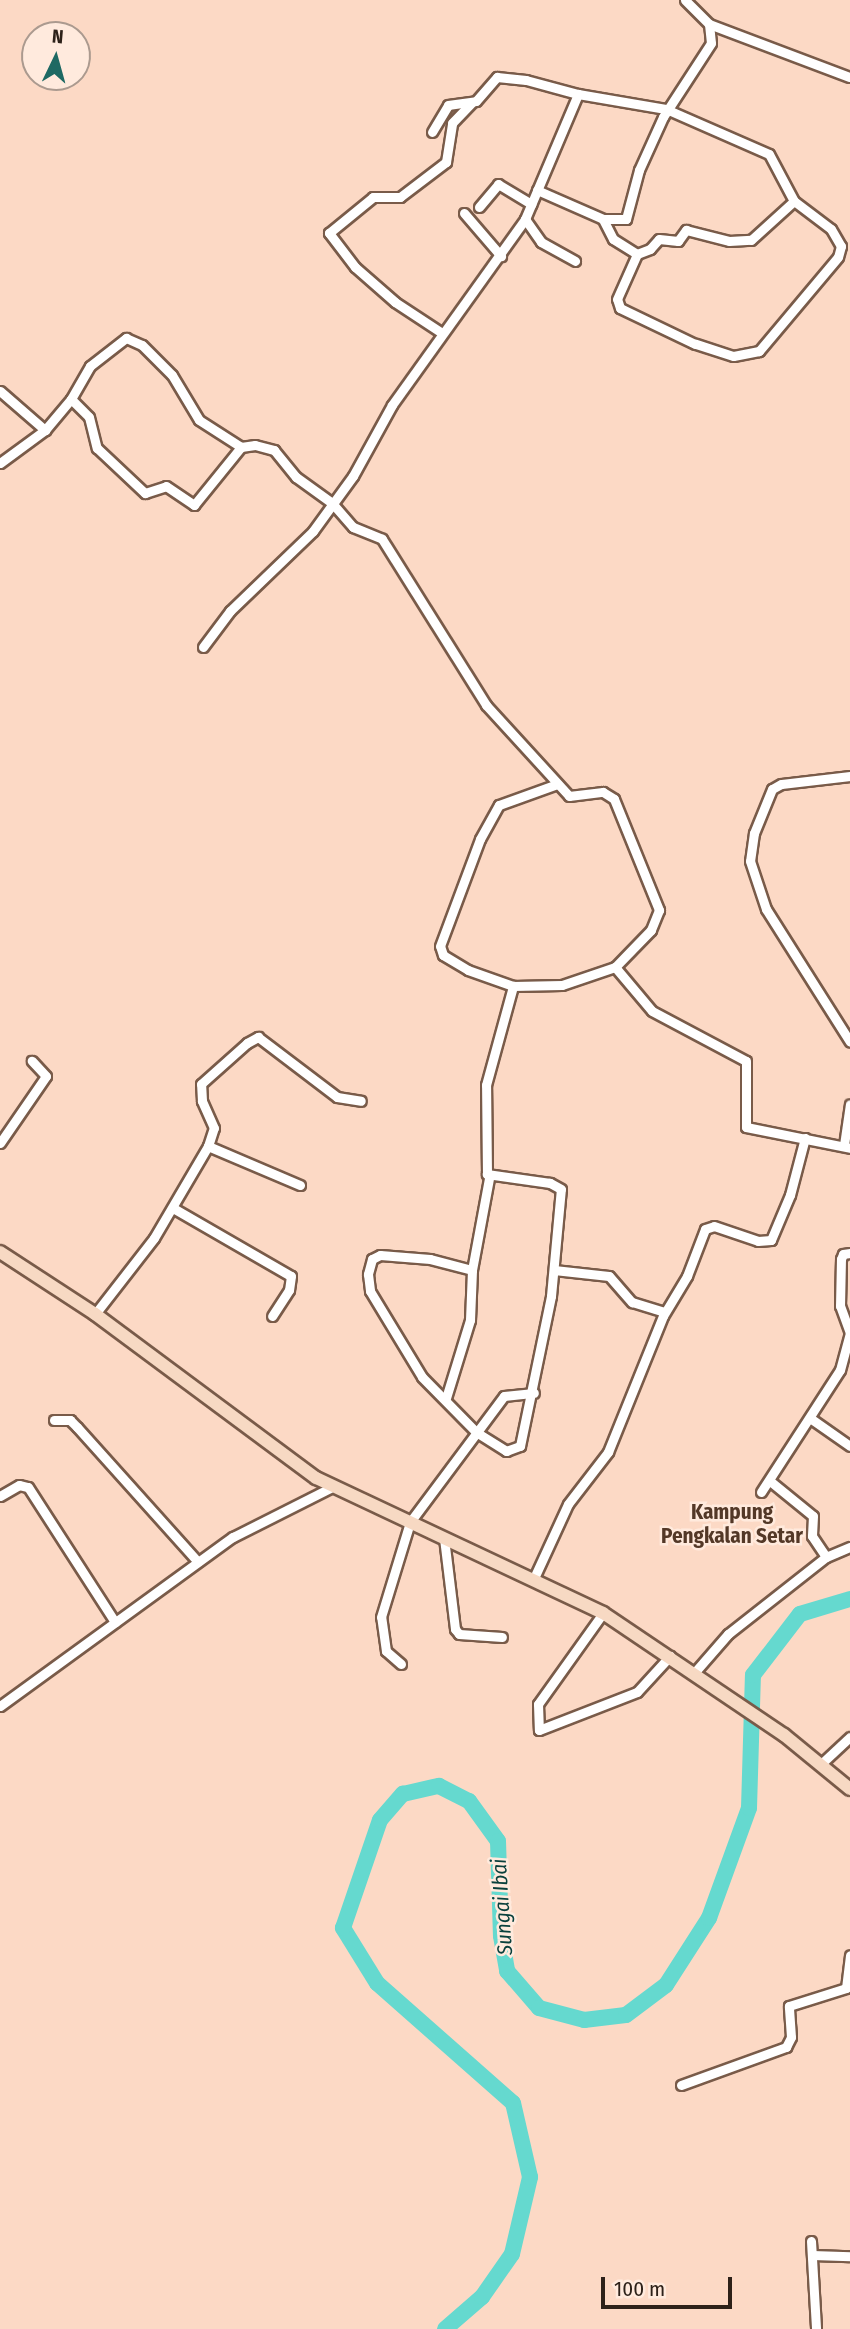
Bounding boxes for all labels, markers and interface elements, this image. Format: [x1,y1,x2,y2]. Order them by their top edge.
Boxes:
north arrow [21,21,91,91]
text: N [51,25,64,49]
district label: Kampung Pengkalan Setar [661,1499,803,1549]
water label: Sungai Ibai [486,1858,518,1956]
scale bar [605,2262,736,2306]
text: 100 m [614,2276,665,2302]

